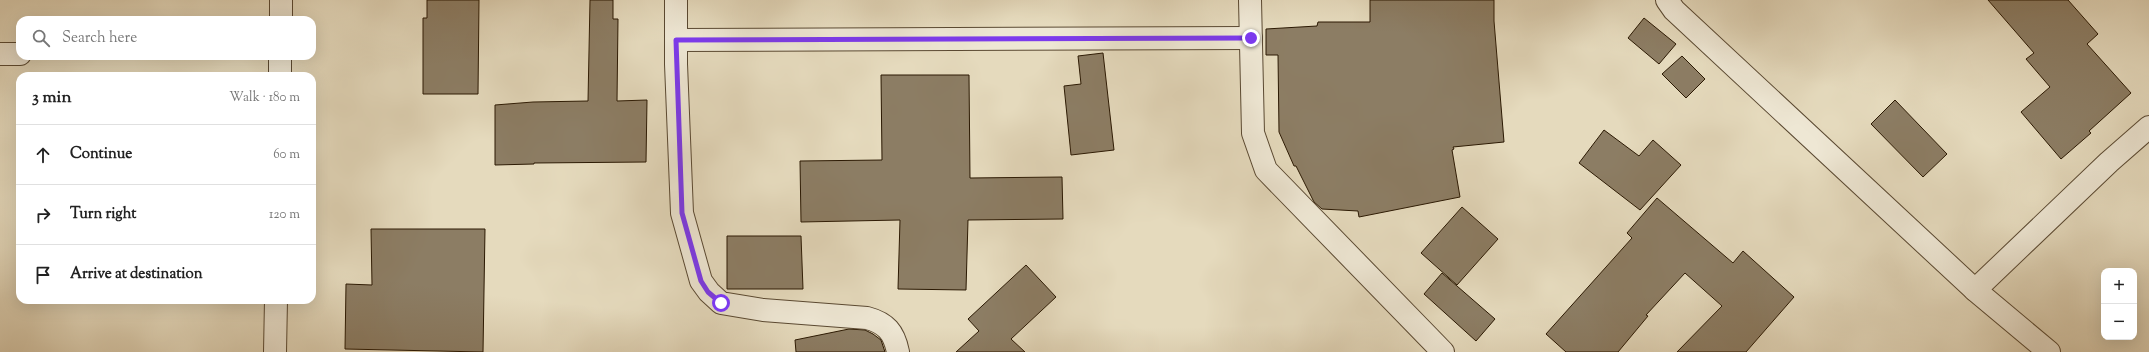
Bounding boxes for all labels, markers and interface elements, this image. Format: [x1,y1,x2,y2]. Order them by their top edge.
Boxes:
search box [16,16,316,60]
icon: search [30,27,52,49]
text: Search here [62,28,137,49]
route end [1242,29,1260,47]
text: 3 min [32,86,71,110]
text: Walk · 180 m [229,89,300,107]
icon: ahead [32,144,54,166]
text: Continue [70,144,132,165]
text: 60 m [273,146,300,164]
icon: right [32,204,54,226]
text: Turn right [70,204,136,225]
text: 120 m [269,206,300,224]
icon: arrive [32,264,54,286]
text: Arrive at destination [70,264,203,285]
map controls [2101,268,2137,340]
button: + [2101,268,2137,304]
route start [712,294,730,312]
button: − [2101,304,2137,340]

